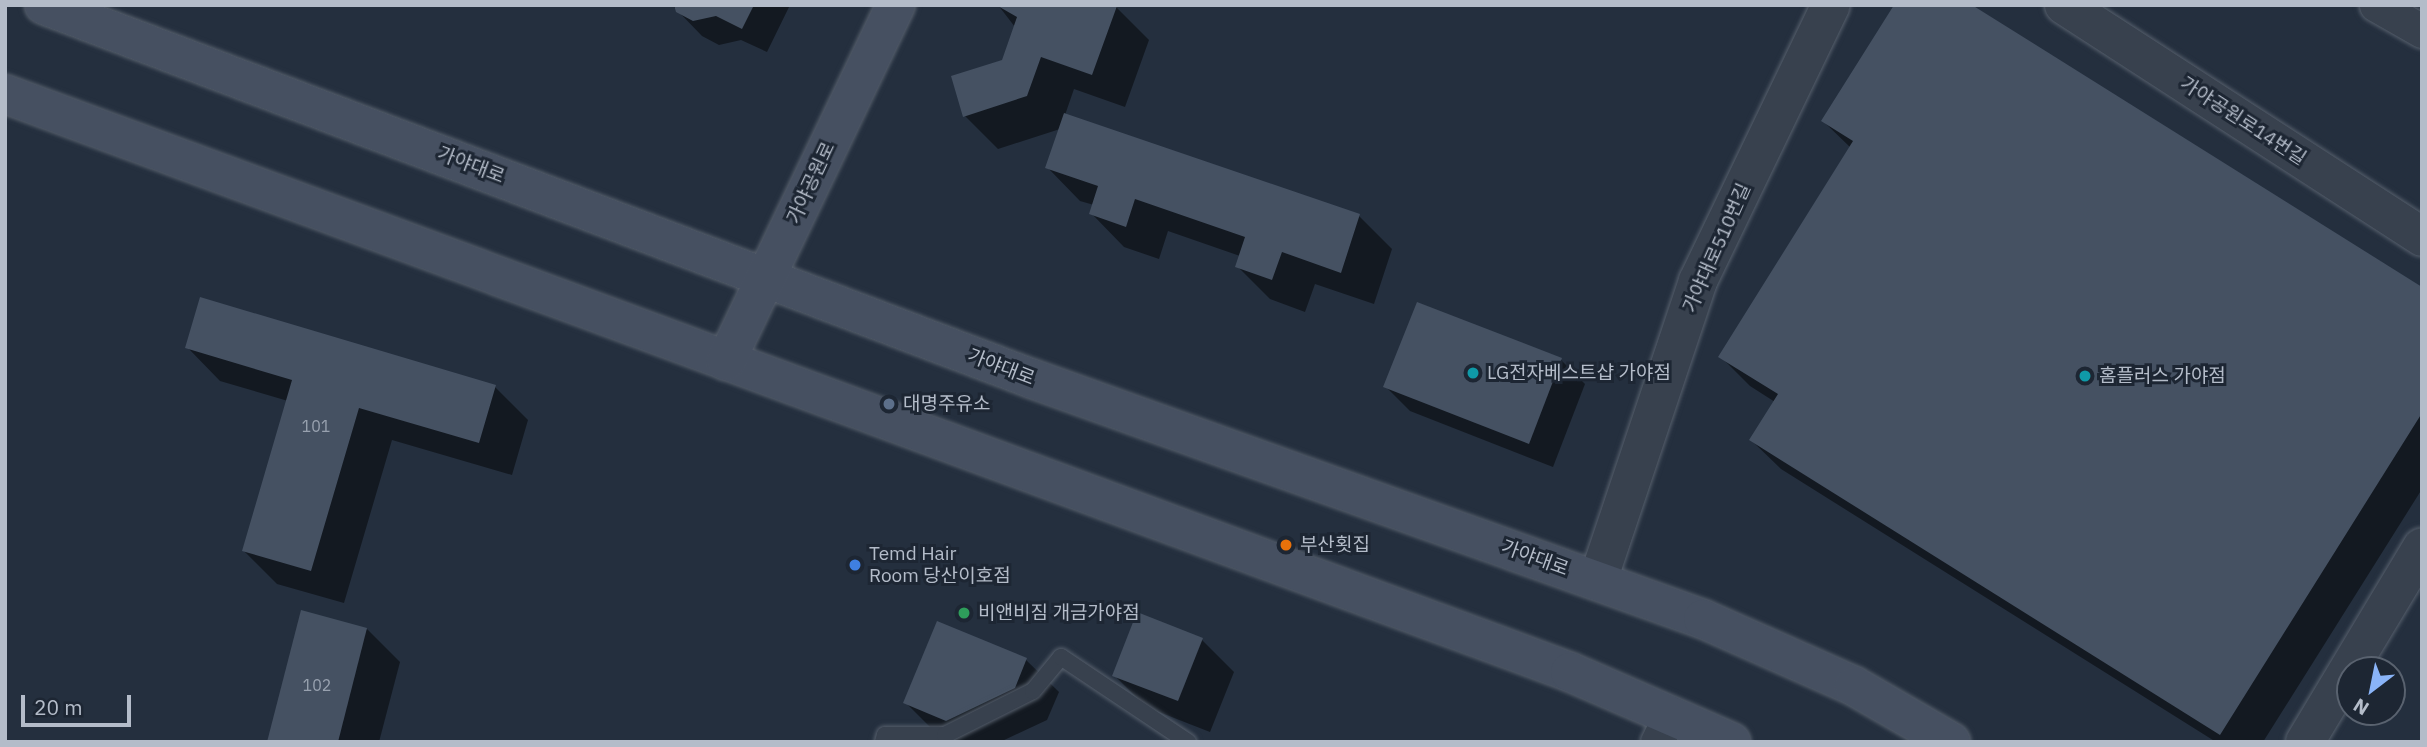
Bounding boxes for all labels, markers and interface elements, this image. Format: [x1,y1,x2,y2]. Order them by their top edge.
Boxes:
street label: 가야공원로14번길 [2176,72,2310,170]
street label: 가야공원로 [782,139,840,227]
street label: 가야대로 [434,142,508,188]
street label: 가야대로510번길 [1678,180,1756,316]
street label: 가야대로 [964,344,1038,390]
place label: LG전자베스트샵 가야점 [1487,362,1671,384]
marker: LG전자베스트샵 가야점 [1465,365,1481,381]
place label: 홈플러스 가야점 [2099,365,2226,387]
marker: 홈플러스 가야점 [2077,368,2093,384]
place label: 대명주유소 [903,393,990,415]
marker: 대명주유소 [881,396,897,412]
house number: 101 [302,416,330,436]
place label: 부산횟집 [1300,534,1370,556]
street label: 가야대로 [1498,535,1572,581]
marker: 부산횟집 [1278,537,1294,553]
place label: Temd Hair Room 당산이호점 [869,543,1011,587]
marker: Temd Hair Room 당산이호점 [847,557,863,573]
place label: 비앤비짐 개금가야점 [978,602,1140,624]
marker: 비앤비짐 개금가야점 [956,605,972,621]
north arrow [2336,656,2406,726]
house number: 102 [303,675,331,695]
scale bar [24,680,135,724]
text: 20 m [34,693,83,721]
text: N [2349,693,2373,721]

